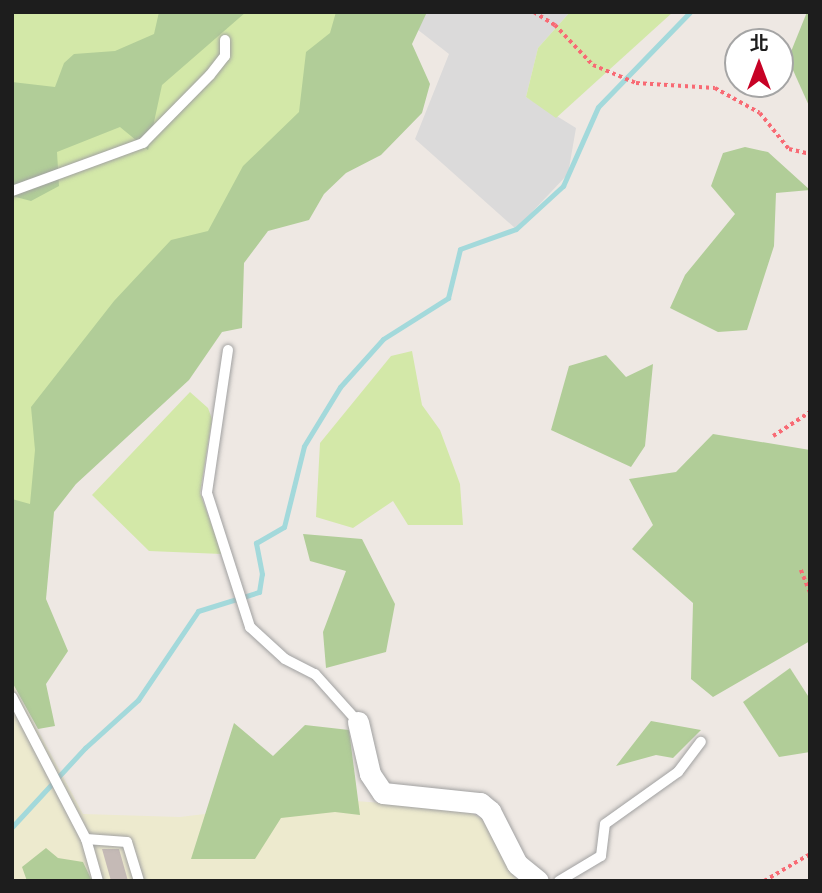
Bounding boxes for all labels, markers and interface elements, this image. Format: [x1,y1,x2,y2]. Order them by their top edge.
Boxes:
north arrow [724,28,794,98]
text: 北 [749,32,769,55]

